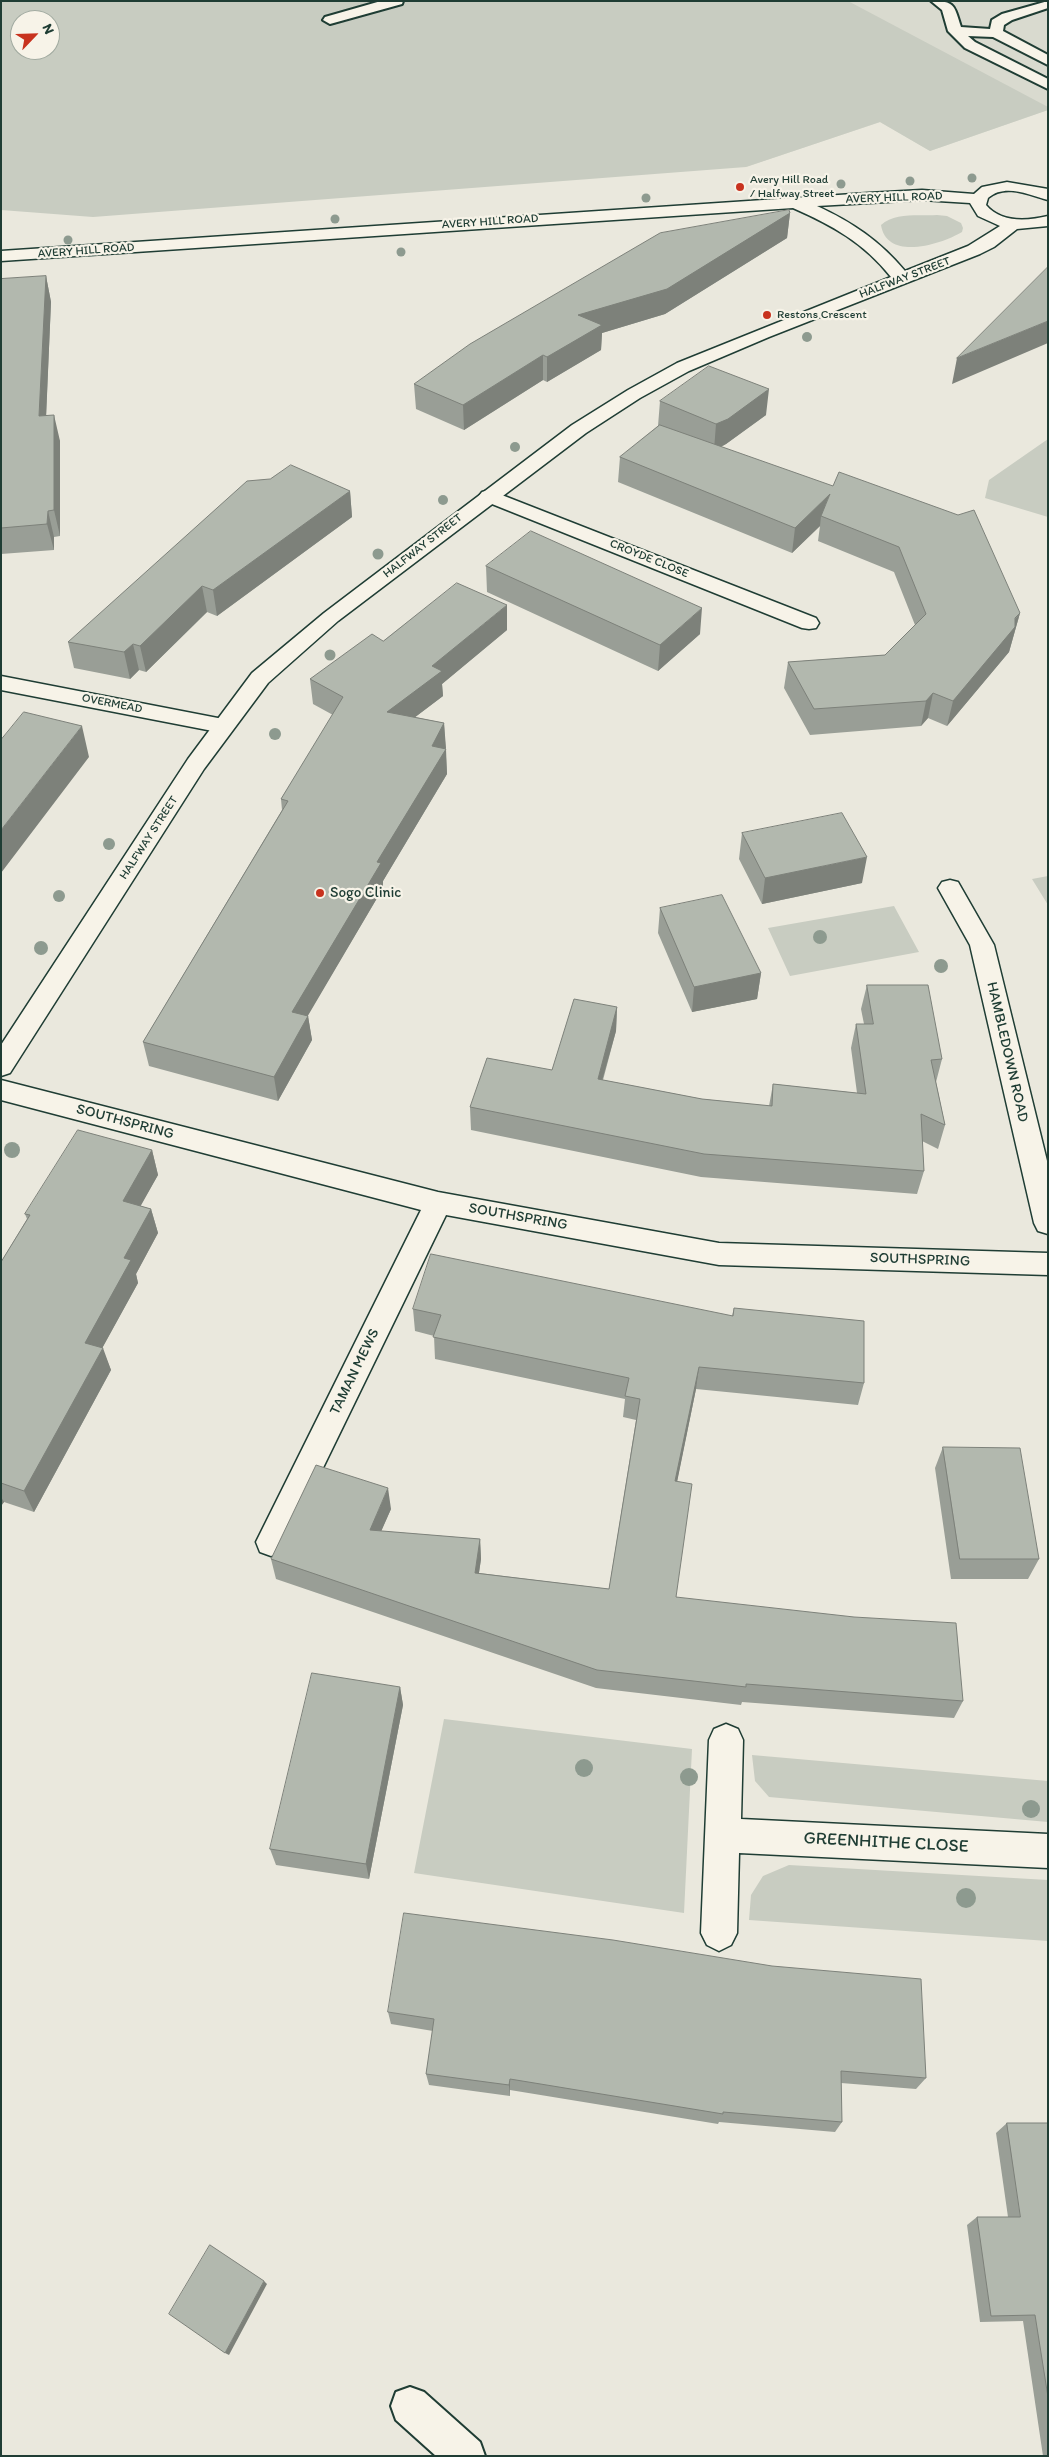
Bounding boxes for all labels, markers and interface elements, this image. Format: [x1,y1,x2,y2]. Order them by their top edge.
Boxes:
north arrow [10,10,60,60]
text: N [39,21,58,37]
place label: Avery Hill Road / Halfway Street [750,173,834,201]
marker: Avery Hill Road / Halfway Street [734,181,746,193]
street label: AVERY HILL ROAD [845,189,943,207]
street label: AVERY HILL ROAD [441,211,539,233]
street label: AVERY HILL ROAD [37,240,135,262]
street label: HALFWAY STREET [857,254,953,302]
place label: Restons Crescent [777,308,867,322]
marker: Restons Crescent [761,309,773,321]
street label: HALFWAY STREET [381,511,465,581]
street label: CROYDE CLOSE [607,537,691,581]
street label: OVERMEAD [80,691,144,717]
street label: HALFWAY STREET [117,794,181,882]
place label: Sogo Clinic [330,884,401,902]
marker: Sogo Clinic [314,887,326,899]
street label: HAMBLEDOWN ROAD [982,980,1032,1124]
street label: SOUTHSPRING [74,1100,176,1144]
street label: SOUTHSPRING [467,1199,569,1235]
street label: SOUTHSPRING [870,1249,970,1271]
street label: TAMAN MEWS [326,1326,384,1418]
street label: GREENHITHE CLOSE [803,1828,969,1858]

